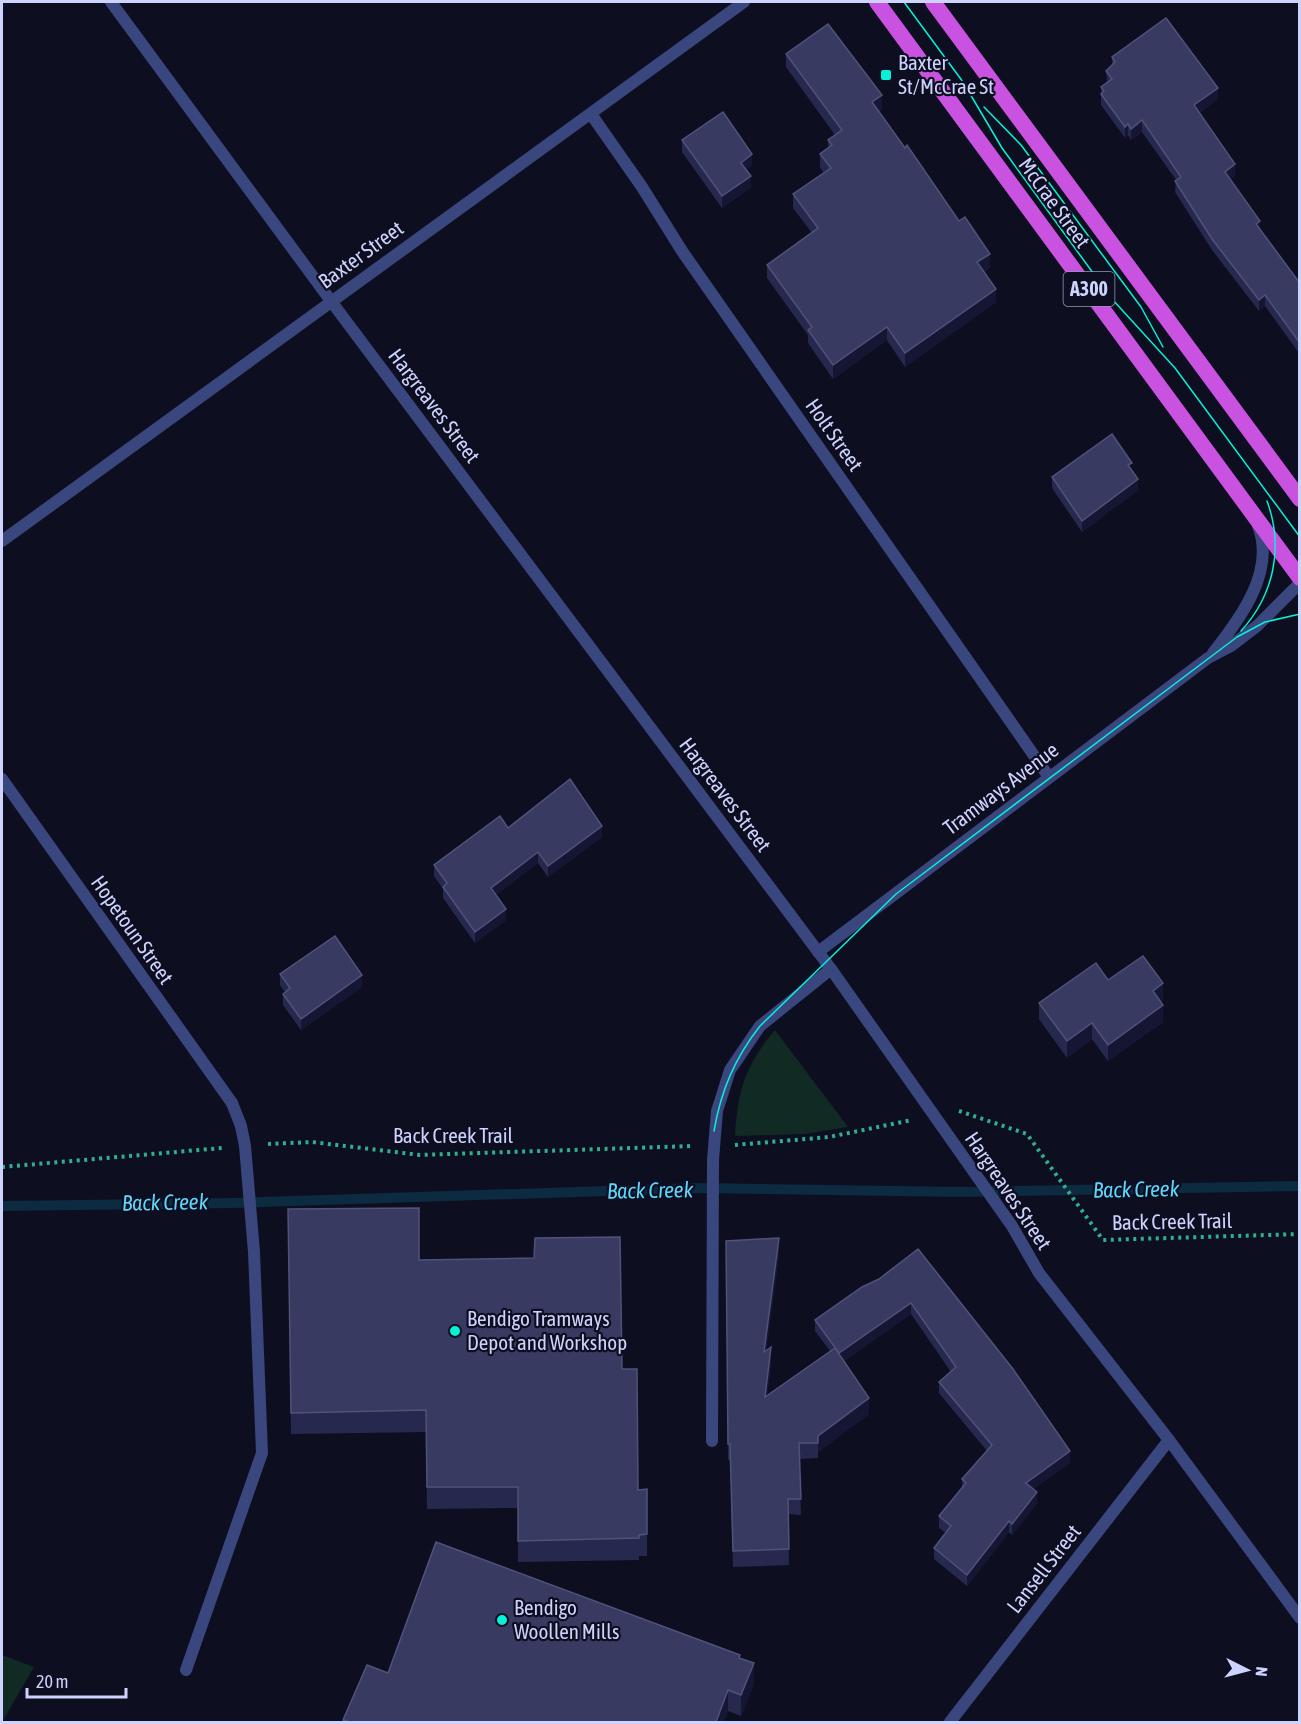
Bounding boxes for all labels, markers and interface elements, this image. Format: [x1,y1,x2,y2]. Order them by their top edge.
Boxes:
place label: Baxter St/McCrae St [898,50,994,98]
marker: Baxter St/McCrae St [879,68,893,82]
street label: McCrae Street [1014,153,1095,252]
street label: Baxter Street [313,215,407,293]
road number: A300 [1064,272,1114,306]
street label: Hargreaves Street [384,344,485,467]
street label: Holt Street [801,394,868,475]
street label: Hargreaves Street [675,733,776,856]
street label: Tramways Avenue [938,737,1063,839]
street label: Hopetoun Street [87,871,179,988]
street label: Back Creek Trail [393,1123,514,1147]
street label: Hargreaves Street [961,1127,1057,1254]
water label: Back Creek [1093,1175,1180,1203]
water label: Back Creek [607,1176,694,1204]
water label: Back Creek [122,1188,209,1216]
street label: Back Creek Trail [1112,1208,1233,1234]
place label: Bendigo Tramways Depot and Workshop [467,1306,627,1354]
marker: Bendigo Tramways Depot and Workshop [448,1324,462,1338]
street label: Lansell Street [1001,1520,1085,1617]
place label: Bendigo Woollen Mills [514,1595,619,1643]
marker: Bendigo Woollen Mills [495,1613,509,1627]
north arrow [1217,1640,1277,1700]
scale bar [27,1661,126,1699]
text: N [1252,1666,1271,1677]
text: 20 m [36,1671,68,1692]

